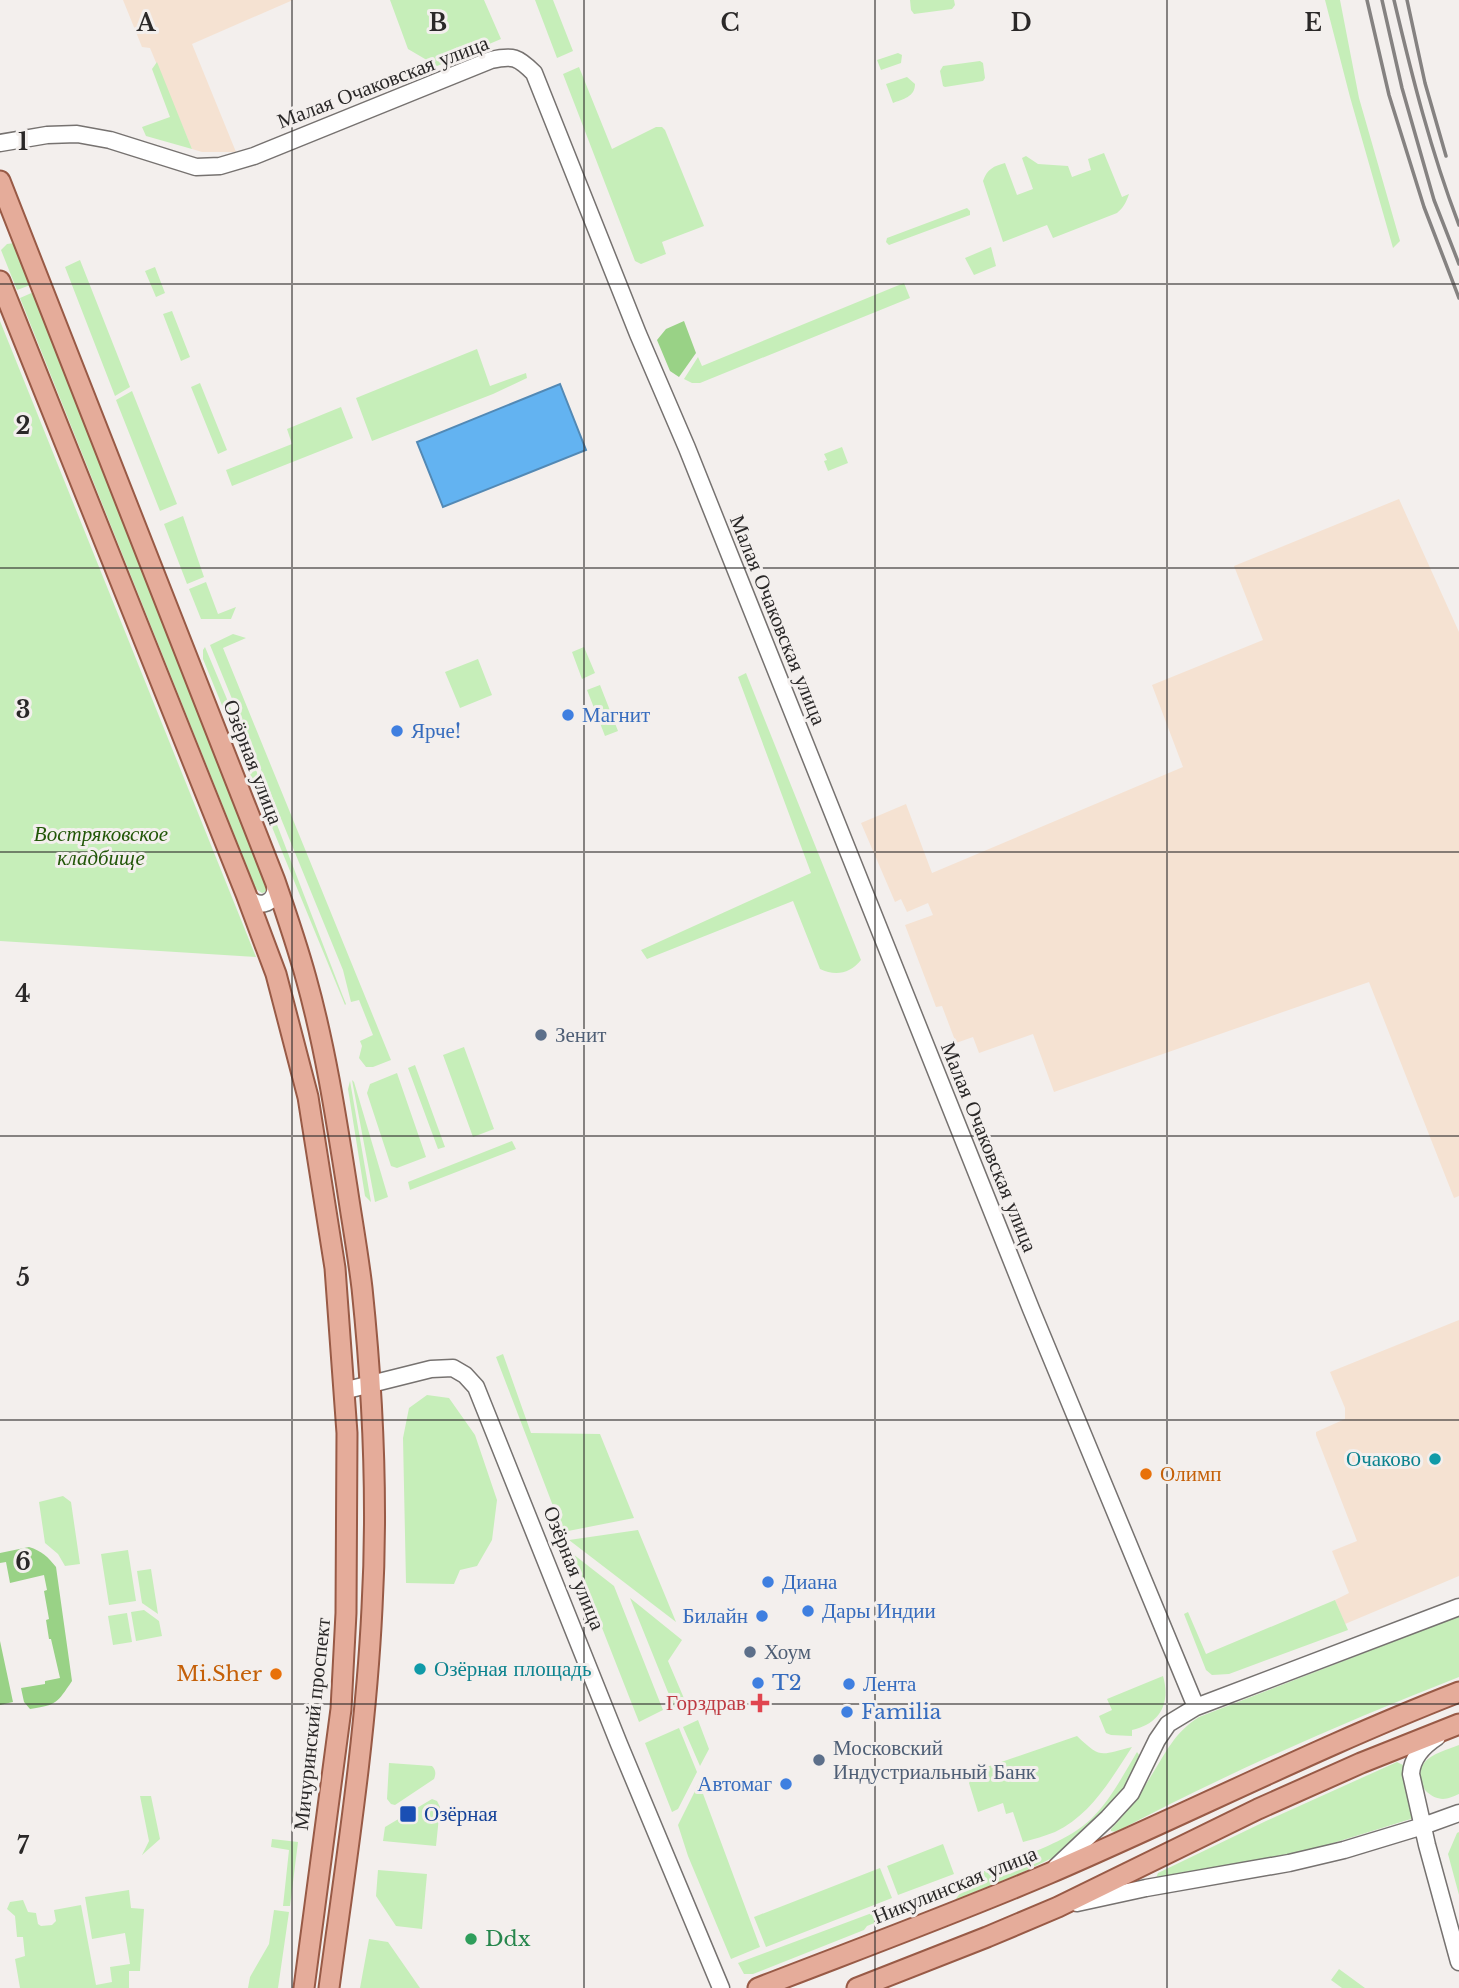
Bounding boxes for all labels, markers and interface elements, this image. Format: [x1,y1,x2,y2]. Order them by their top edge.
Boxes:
text: A [136,9,157,37]
text: B [429,9,447,37]
text: C [721,9,739,37]
text: D [1010,9,1032,37]
text: E [1304,9,1322,37]
street label: Малая Очаковская улица [274,29,493,134]
text: 1 [18,128,28,156]
text: 2 [16,412,30,440]
street label: Малая Очаковская улица [724,511,832,729]
text: 3 [16,696,30,724]
street label: Озёрная улица [217,696,289,829]
place label: Магнит [582,702,650,728]
marker: Магнит [560,707,576,723]
place label: Ярче! [411,718,461,744]
marker: Ярче! [389,723,405,739]
park label: Востряковское кладбище [34,821,168,871]
text: 4 [15,980,31,1008]
place label: Зенит [555,1022,607,1048]
marker: Зенит [533,1027,549,1043]
street label: Малая Очаковская улица [935,1038,1043,1256]
text: 5 [16,1264,30,1292]
place label: Очаково [1346,1446,1421,1472]
marker: Очаково [1427,1451,1443,1467]
place label: Олимп [1160,1461,1221,1487]
marker: Олимп [1138,1466,1154,1482]
street label: Озёрная улица [537,1502,611,1634]
text: 6 [15,1548,31,1576]
place label: Диана [782,1569,838,1595]
marker: Диана [760,1574,776,1590]
place label: Дары Индии [822,1598,936,1624]
place label: Билайн [682,1603,748,1629]
marker: Дары Индии [800,1603,816,1619]
marker: Билайн [754,1608,770,1624]
street label: Мичуринский проспект [288,1616,336,1832]
place label: Хоум [764,1639,811,1665]
marker: Хоум [742,1644,758,1660]
place label: Озёрная площадь [434,1656,592,1682]
place label: Mi.Sher [176,1661,262,1687]
marker: Озёрная площадь [412,1661,428,1677]
marker: Mi.Sher [268,1666,284,1682]
place label: T2 [772,1670,802,1696]
place label: Лента [863,1671,917,1697]
marker: T2 [750,1675,766,1691]
marker: Лента [841,1676,857,1692]
place label: Горздрав [666,1690,746,1716]
marker: Горздрав [752,1695,768,1711]
place label: Familia [861,1699,942,1725]
marker: Familia [839,1704,855,1720]
place label: Московский Индустриальный Банк [833,1735,1037,1785]
marker: Московский Индустриальный Банк [811,1752,827,1768]
place label: Автомаг [697,1771,772,1797]
marker: Автомаг [778,1776,794,1792]
place label: Озёрная [424,1801,498,1827]
marker: Озёрная [398,1804,418,1824]
text: 7 [17,1832,30,1860]
street label: Никулинская улица [869,1840,1042,1930]
place label: Ddx [485,1926,531,1952]
marker: Ddx [463,1931,479,1947]

